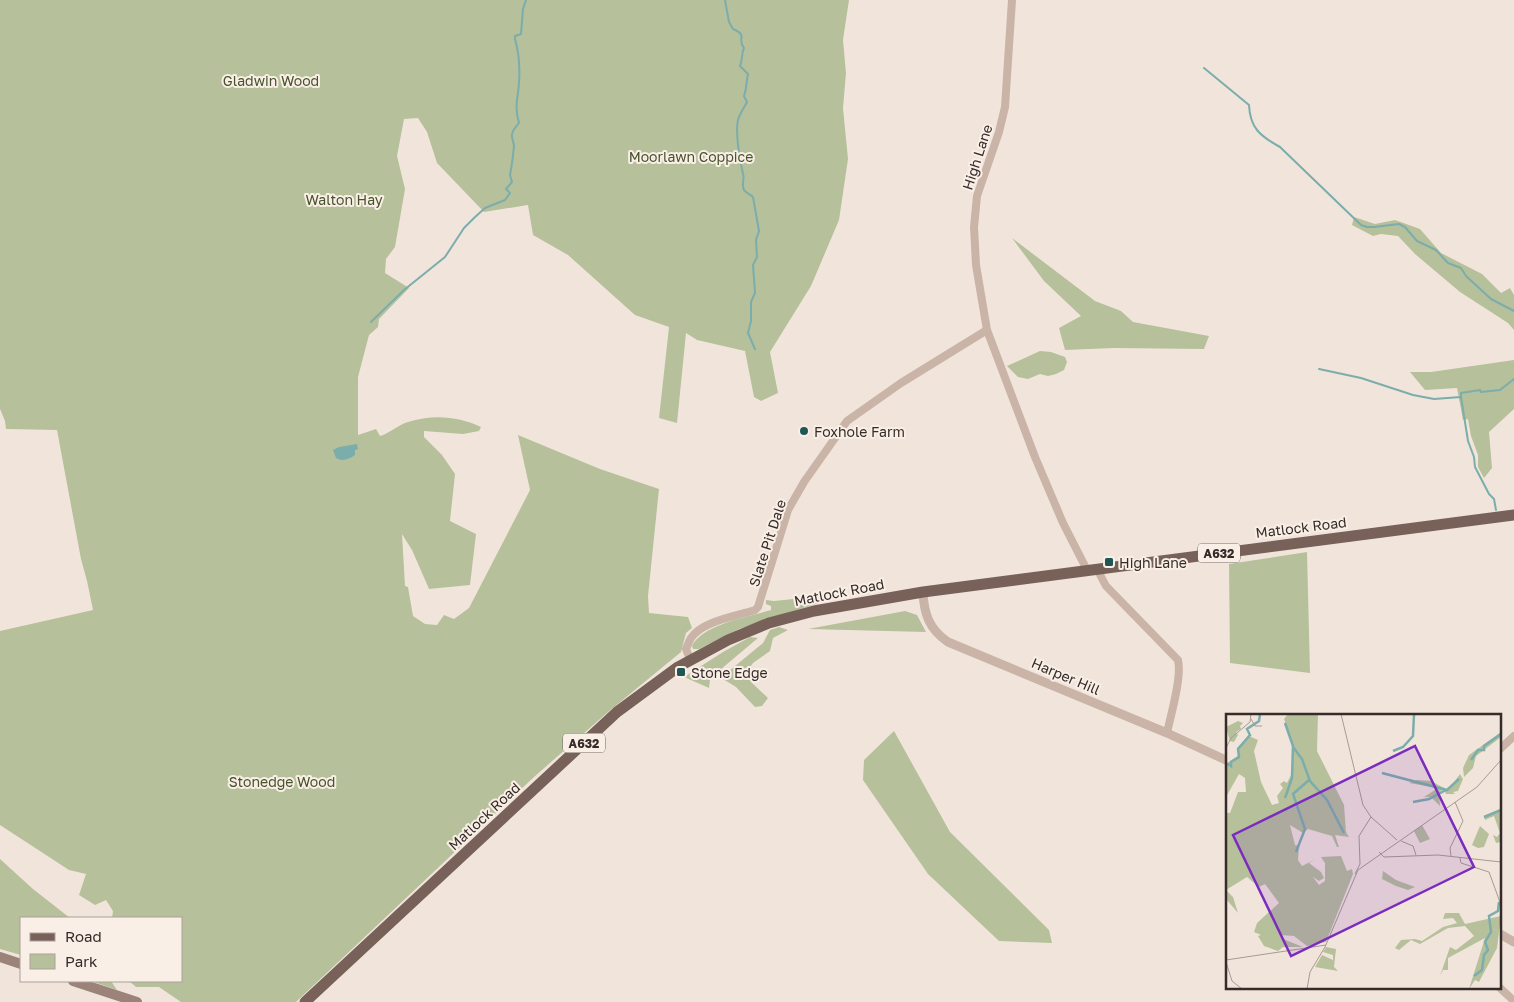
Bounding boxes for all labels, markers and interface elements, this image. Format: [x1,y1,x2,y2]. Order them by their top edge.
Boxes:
park label: Gladwin Wood [223,72,319,89]
street label: High Lane [958,122,996,192]
park label: Moorlawn Coppice [629,148,753,165]
park label: Walton Hay [305,191,383,208]
place label: Foxhole Farm [814,423,905,440]
marker: Foxhole Farm [798,425,810,437]
street label: Slate Pit Dale [745,497,789,589]
street label: Matlock Road [1255,513,1347,541]
road number: A632 [1198,544,1240,562]
place label: High Lane [1119,554,1187,571]
marker: High Lane [1103,556,1115,568]
street label: Matlock Road [792,575,886,609]
street label: Harper Hill [1029,654,1103,698]
place label: Stone Edge [691,664,768,681]
marker: Stone Edge [675,666,687,678]
inset map [1226,714,1502,990]
road number: A632 [563,734,605,752]
park label: Stonedge Wood [229,773,335,790]
street label: Matlock Road [445,779,523,853]
legend [20,917,182,982]
text: Road [65,927,102,945]
text: Park [65,952,98,970]

